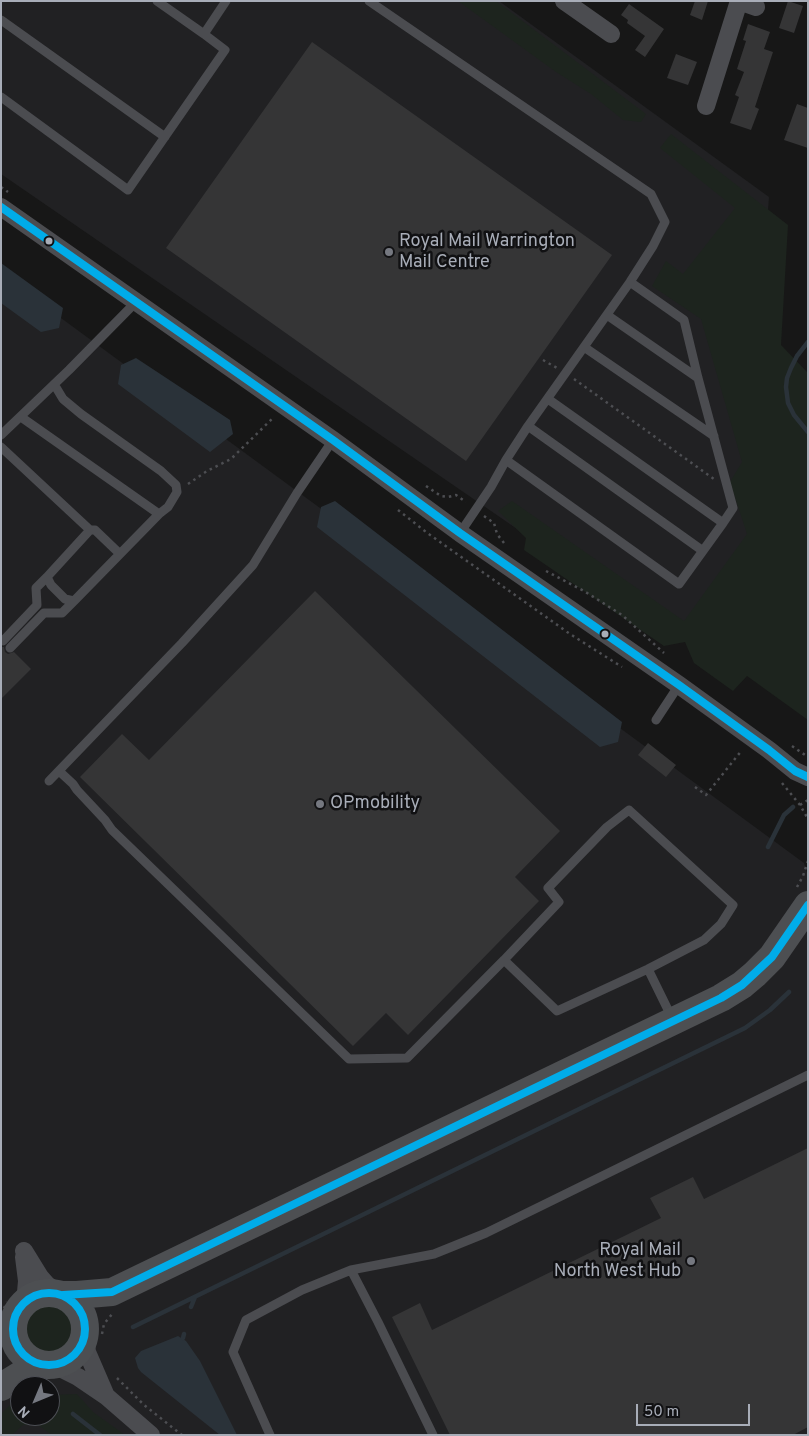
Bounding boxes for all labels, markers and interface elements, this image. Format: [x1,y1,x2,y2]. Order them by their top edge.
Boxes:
place label: Royal Mail Warrington Mail Centre [399,231,575,274]
unlabelled marker [44,236,54,246]
marker: Royal Mail Warrington Mail Centre [383,246,395,258]
unlabelled marker [600,629,610,639]
place label: OPmobility [330,793,420,815]
marker: OPmobility [314,798,326,810]
place label: Royal Mail North West Hub [554,1240,681,1282]
marker: Royal Mail North West Hub [685,1255,697,1267]
north arrow [10,1376,60,1426]
scale bar [639,1394,753,1426]
text: N [15,1402,34,1421]
text: 50 m [644,1403,679,1422]

